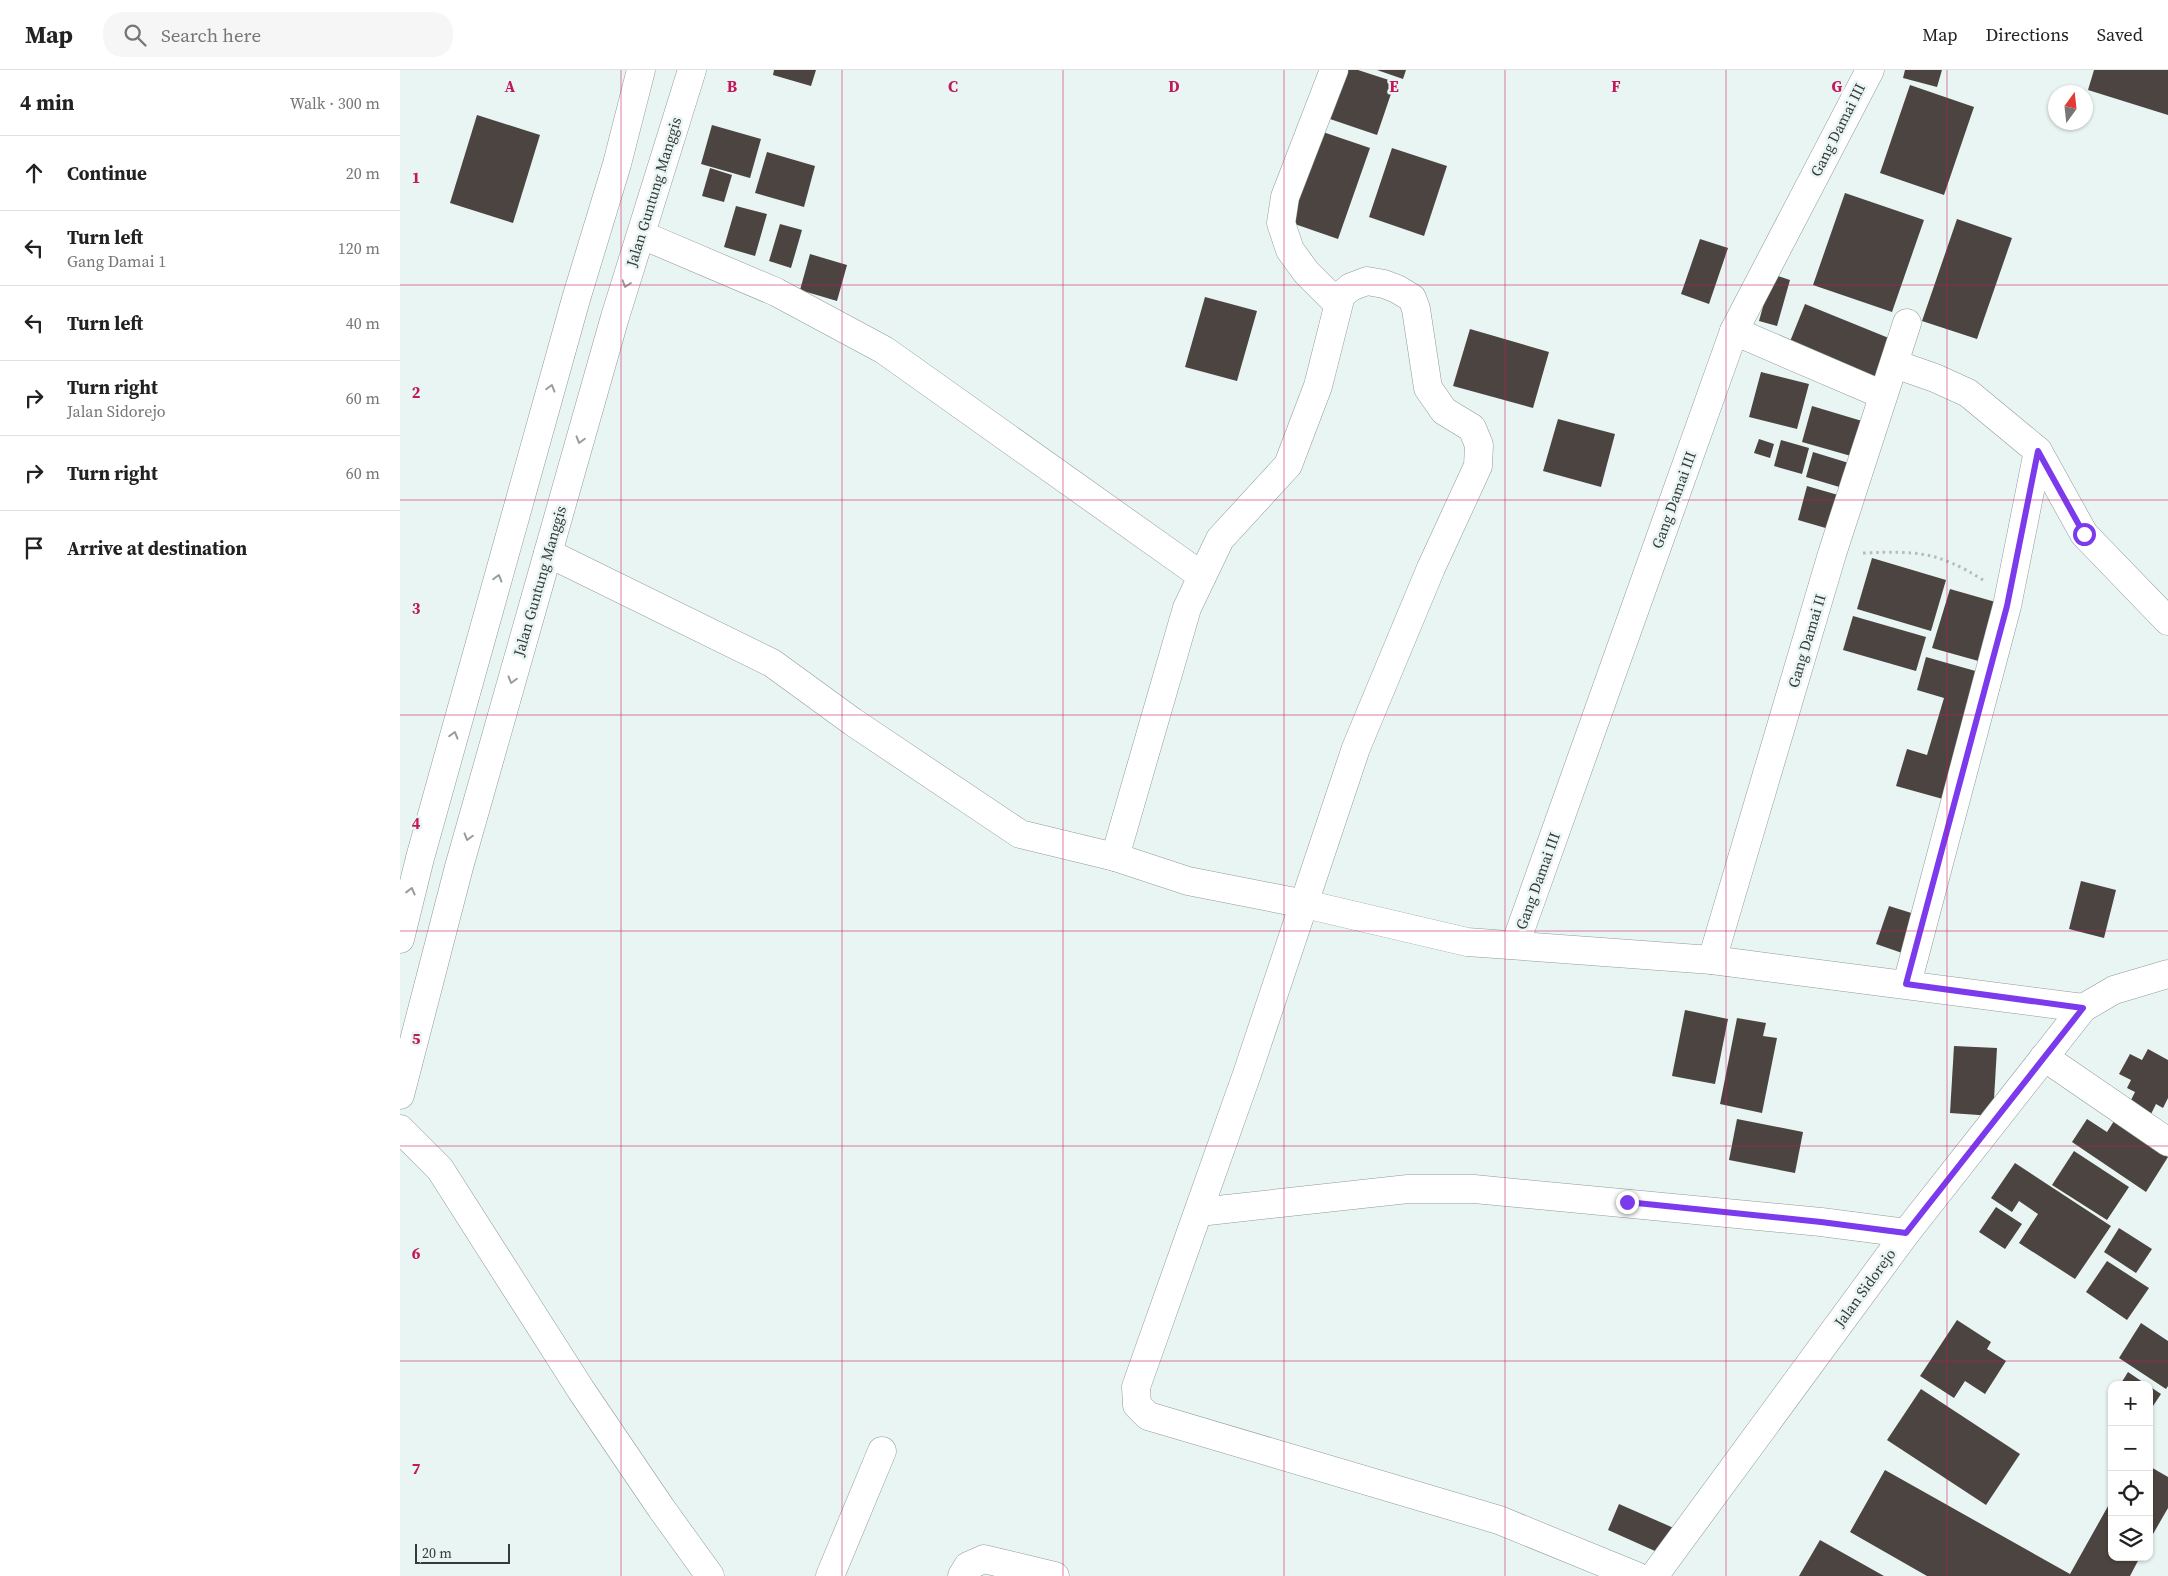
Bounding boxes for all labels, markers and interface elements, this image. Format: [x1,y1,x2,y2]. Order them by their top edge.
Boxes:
search box [103,12,453,57]
text: Map [25,18,73,51]
icon: search [121,21,149,49]
text: Search here [161,22,261,48]
text: Map [1922,22,1958,47]
text: Directions [1986,22,2069,47]
text: Saved [2097,22,2143,47]
text: A [505,75,516,97]
text: B [727,75,738,97]
text: C [948,75,958,97]
text: D [1168,75,1180,97]
text: E [1389,75,1399,97]
text: F [1611,75,1621,97]
street label: Gang Damai III [1807,80,1869,180]
north arrow [2048,85,2093,130]
text: 4 min [20,88,75,117]
text: Walk · 300 m [290,92,380,114]
street label: Jalan Guntung Manggis [620,114,686,270]
icon: ahead [20,159,48,187]
text: Continue [67,160,147,186]
text: 20 m [346,162,380,184]
text: 1 [412,166,420,188]
text: Turn left [67,224,143,250]
icon: left [20,234,48,262]
text: 120 m [338,237,380,259]
text: Gang Damai 1 [67,250,166,272]
one-way arrow [622,279,632,287]
icon: left [20,309,48,337]
text: Turn left [67,310,143,336]
text: 40 m [346,312,380,334]
text: Turn right [67,374,158,400]
text: 2 [412,381,421,403]
one-way arrow [545,383,556,392]
icon: right [20,384,48,412]
text: 60 m [346,387,380,409]
text: Jalan Sidorejo [67,400,166,422]
one-way arrow [576,435,586,443]
street label: Gang Damai III [1646,448,1701,551]
icon: right [20,459,48,487]
text: Turn right [67,460,158,486]
text: 60 m [346,462,380,484]
street label: Jalan Guntung Manggis [508,503,571,659]
route start [2073,523,2096,546]
icon: arrive [20,534,48,562]
text: Arrive at destination [67,535,247,561]
one-way arrow [492,574,503,582]
street label: Gang Damai II [1782,592,1831,690]
text: 3 [412,597,421,619]
one-way arrow [507,676,517,684]
one-way arrow [448,730,459,739]
text: 4 [412,812,421,834]
street label: Gang Damai III [1510,829,1565,932]
one-way arrow [463,832,473,840]
one-way arrow [406,888,416,896]
text: 5 [412,1027,421,1049]
route end [1616,1191,1639,1214]
text: 6 [412,1242,421,1264]
street label: Jalan Sidorejo [1828,1244,1900,1332]
map controls [2108,1381,2153,1561]
button: + [2108,1381,2153,1426]
button: − [2108,1426,2153,1471]
text: 7 [412,1457,421,1479]
button: locate [2108,1471,2153,1516]
button: layers [2108,1516,2153,1561]
scale bar [415,1541,510,1564]
text: 20 m [422,1543,452,1563]

